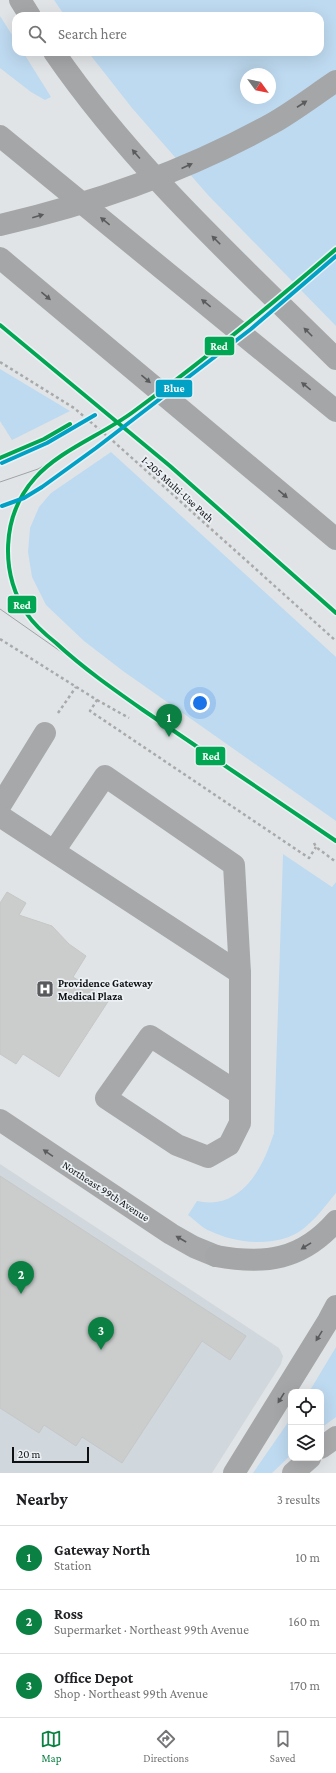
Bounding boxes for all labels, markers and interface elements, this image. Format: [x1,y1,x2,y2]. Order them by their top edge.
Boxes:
search box [12,12,324,56]
icon: search [26,23,48,45]
text: Search here [58,26,127,42]
north arrow [240,68,276,104]
one-way arrow [297,100,307,108]
one-way arrow [131,149,140,159]
one-way arrow [182,162,194,168]
one-way arrow [32,213,44,219]
one-way arrow [100,216,111,225]
one-way arrow [211,235,221,245]
one-way arrow [41,291,52,300]
one-way arrow [200,299,211,308]
one-way arrow [303,327,313,337]
line badge: Red [204,336,235,356]
text: Red [210,340,228,352]
one-way arrow [141,375,151,384]
line badge: Blue [155,379,193,398]
text: Blue [163,382,185,394]
one-way arrow [300,382,311,391]
street label: I-205 Multi-Use Path [140,454,216,524]
one-way arrow [277,489,288,498]
line badge: Red [7,595,37,614]
text: Red [13,599,31,611]
your location [190,693,210,713]
pin: 1 [156,704,182,737]
line badge: Red [195,746,226,766]
text: Red [202,750,220,762]
place label: Providence Gateway Medical Plaza [58,977,153,1002]
hospital icon: Providence Gateway Medical Plaza [35,979,55,999]
one-way arrow [43,1149,54,1157]
street label: Northeast 99th Avenue [60,1158,152,1224]
one-way arrow [175,1236,187,1243]
one-way arrow [301,1242,312,1249]
pin: 2 [8,1261,34,1294]
pin: 3 [88,1317,114,1350]
one-way arrow [316,1330,323,1342]
map controls [288,1389,324,1461]
button: locate [288,1389,324,1425]
one-way arrow [277,1393,285,1403]
button: layers [288,1425,324,1461]
scale bar [12,1445,89,1464]
text: 20 m [18,1448,40,1460]
text: Nearby [16,1490,68,1509]
text: 3 results [277,1492,320,1507]
text: Gateway North [54,1542,150,1558]
text: 1 [27,1550,31,1565]
text: 10 m [295,1550,320,1565]
text: Station [54,1558,91,1573]
text: Ross [54,1606,83,1622]
text: 2 [26,1614,32,1629]
text: 160 m [289,1614,320,1629]
text: Supermarket · Northeast 99th Avenue [54,1622,249,1637]
text: Office Depot [54,1670,133,1686]
text: 3 [26,1678,32,1693]
text: 170 m [290,1678,320,1693]
text: Shop · Northeast 99th Avenue [54,1686,208,1701]
tab: Map [40,1728,62,1764]
tab: Directions [143,1728,189,1764]
tab: Saved [270,1728,296,1764]

